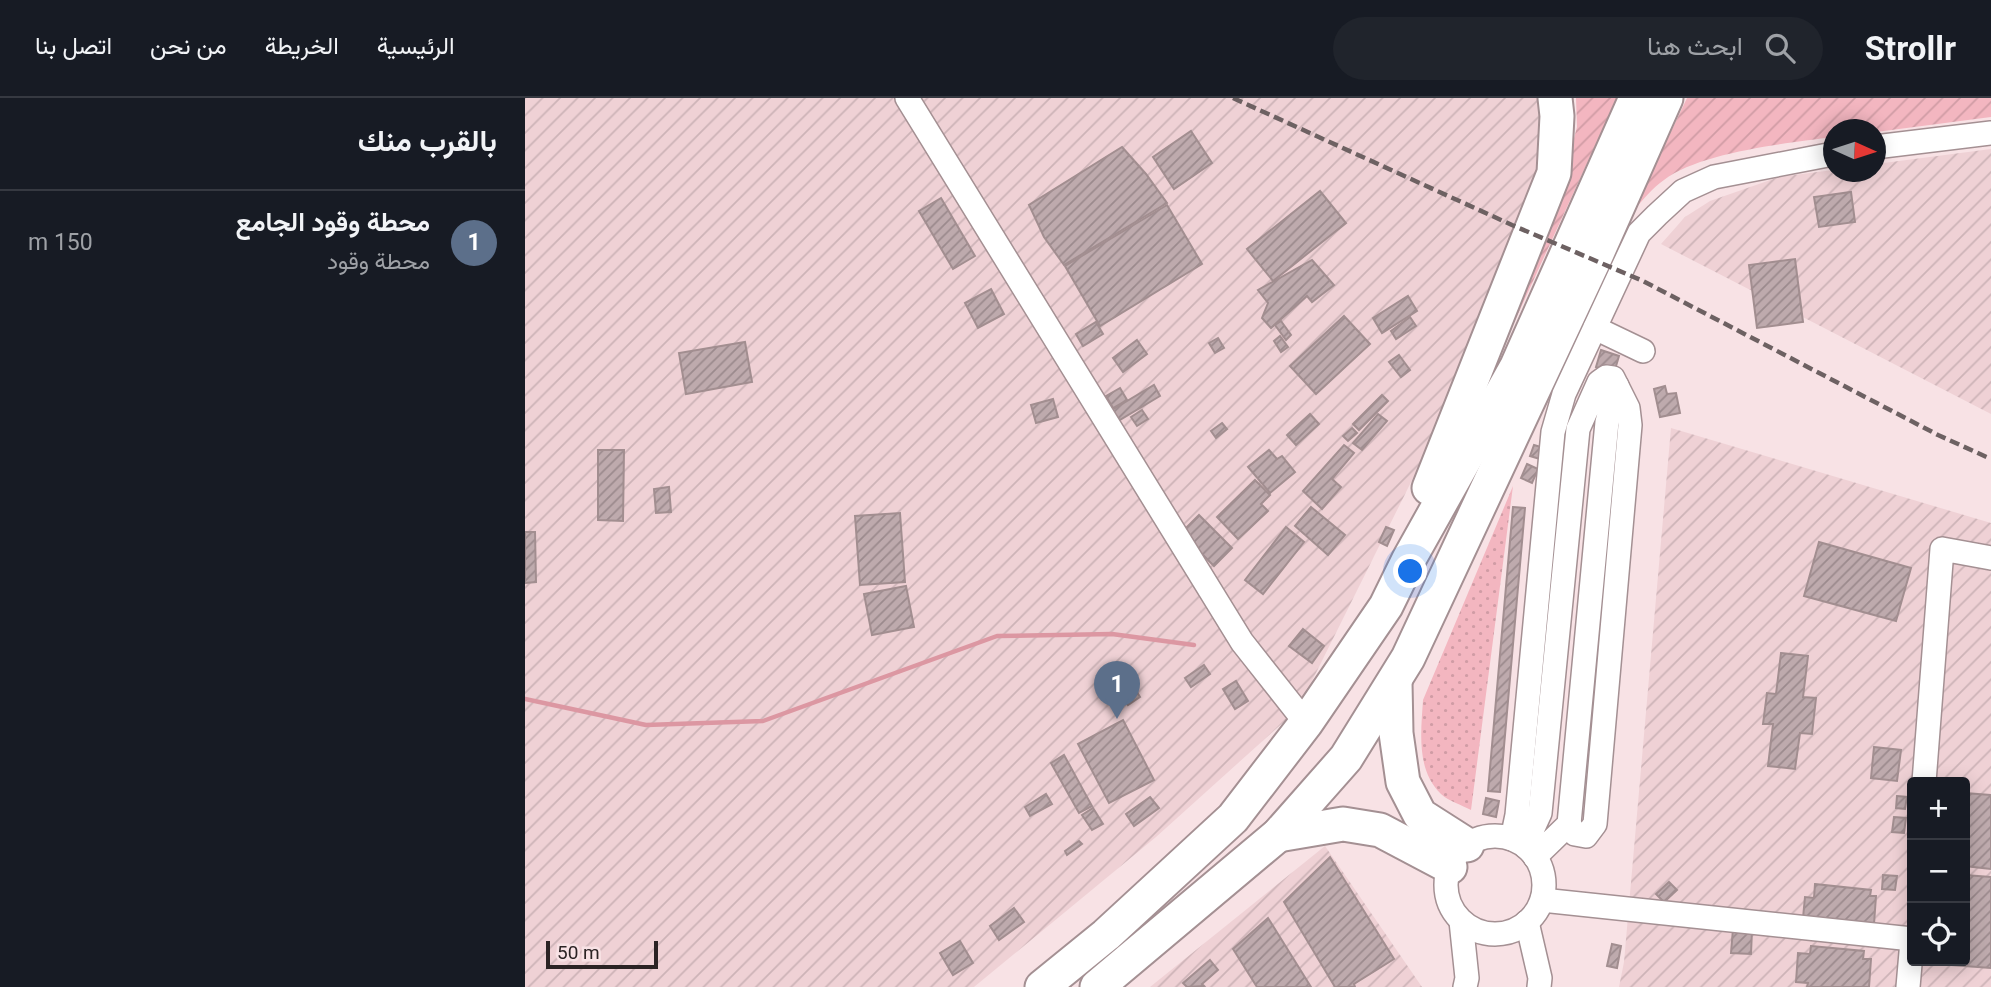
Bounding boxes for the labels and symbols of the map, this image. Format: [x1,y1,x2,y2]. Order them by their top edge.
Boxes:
north arrow [1823,119,1886,182]
your location [1393,554,1427,588]
pin: 1 [1094,661,1140,719]
scale bar [546,938,658,970]

